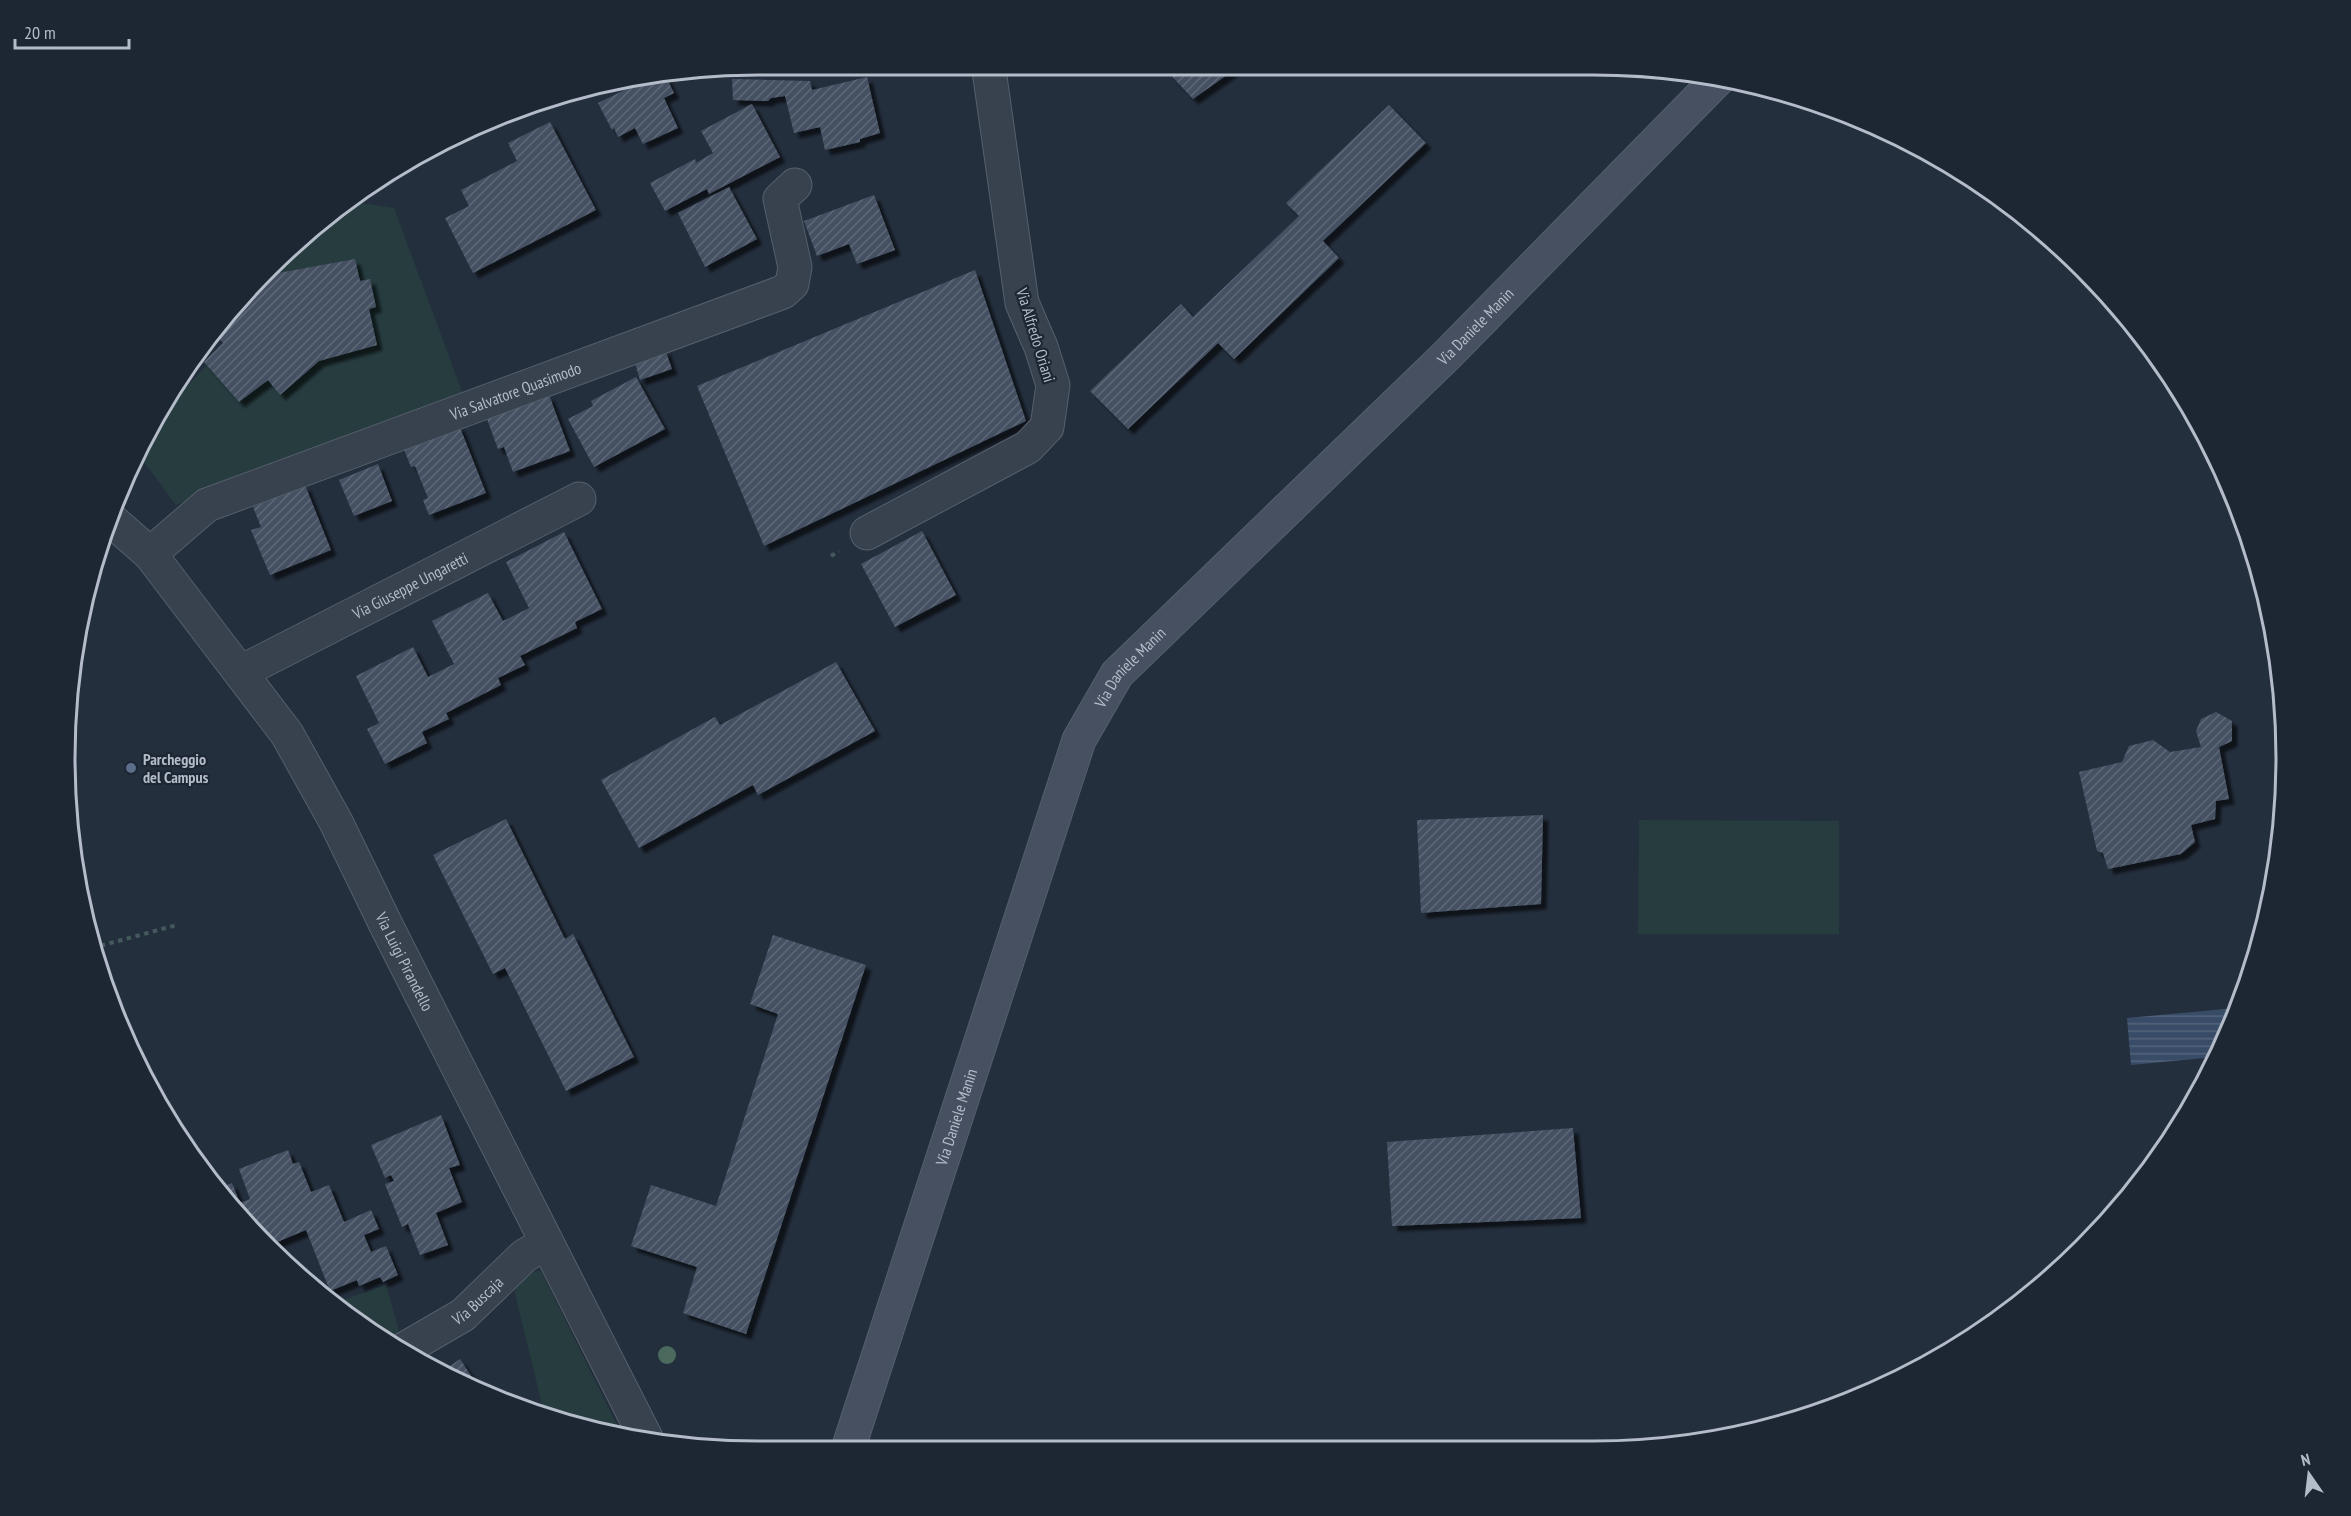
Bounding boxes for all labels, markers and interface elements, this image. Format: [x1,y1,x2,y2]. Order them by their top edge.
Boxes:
scale bar [15,12,129,50]
text: 20 m [24,21,56,44]
street label: Via Daniele Manin [1432,283,1518,370]
street label: Via Alfredo Oriani [1012,285,1060,385]
street label: Via Salvatore Quasimodo [446,358,584,425]
street label: Via Giuseppe Ungaretti [348,548,471,624]
street label: Via Daniele Manin [1089,623,1170,712]
place label: Parcheggio del Campus [143,749,209,787]
marker: Parcheggio del Campus [124,761,138,775]
street label: Via Luigi Pirandello [371,908,438,1014]
street label: Via Daniele Manin [931,1066,981,1169]
street label: Via Buscaja [448,1272,507,1330]
north arrow [2279,1444,2339,1504]
text: N [2299,1449,2312,1470]

